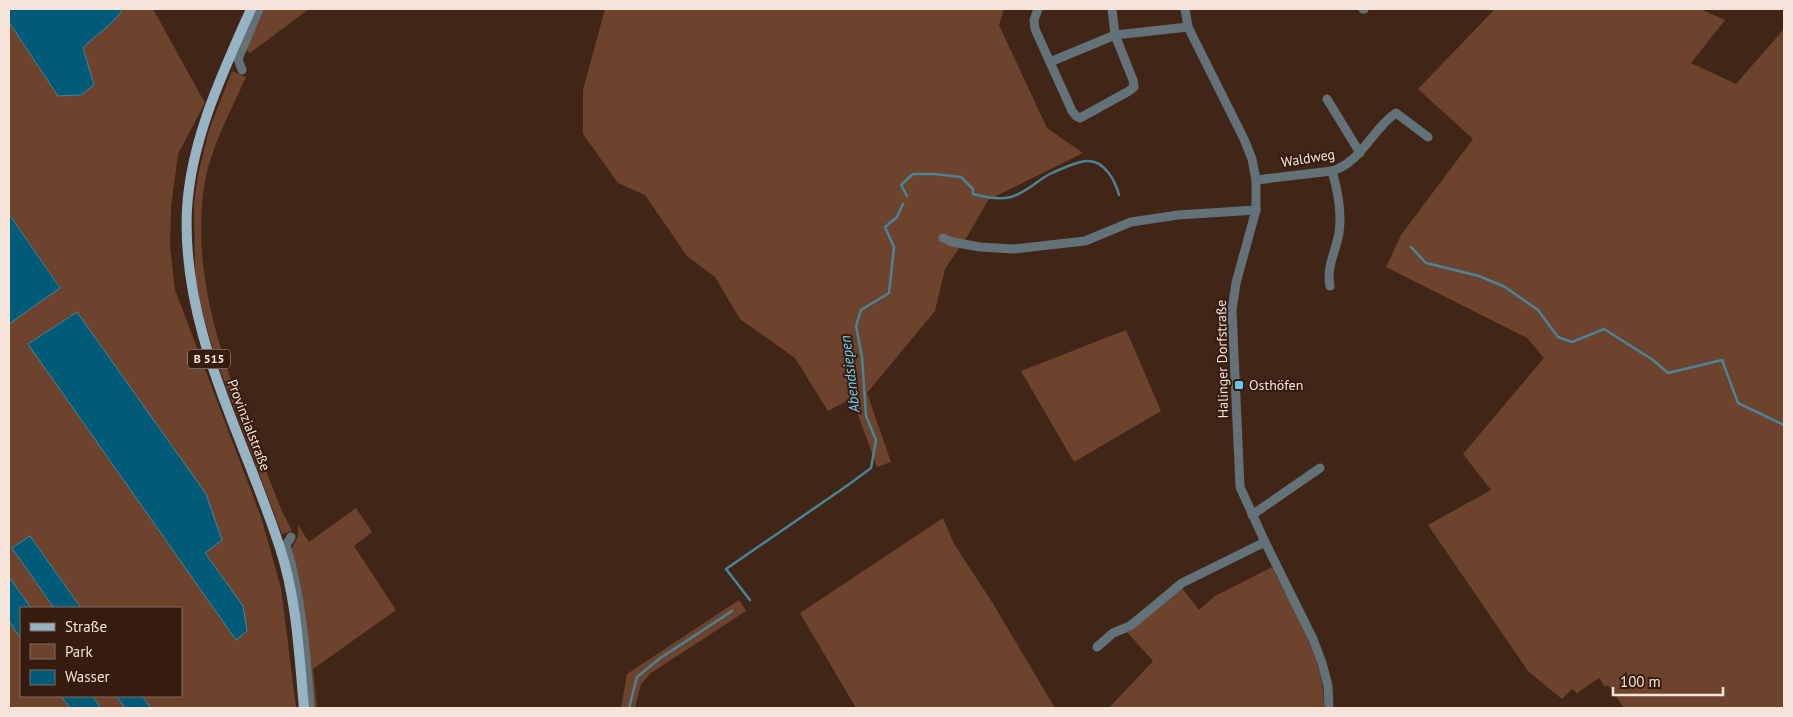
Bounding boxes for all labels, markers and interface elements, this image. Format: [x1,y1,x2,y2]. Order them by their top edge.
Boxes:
street label: Waldweg [1280,145,1336,171]
street label: Halinger Dorfstraße [1212,300,1232,418]
water label: Abendsiepen [835,334,864,415]
road number: B 515 [188,349,230,368]
place label: Osthöfen [1249,376,1303,394]
street label: Provinzialstraße [223,377,275,473]
marker: Osthöfen [1233,379,1245,391]
legend [20,607,182,697]
text: Straße [65,617,107,636]
text: Park [65,642,93,661]
scale bar [1613,664,1723,696]
text: Wasser [65,667,110,686]
text: 100 m [1620,672,1661,691]

